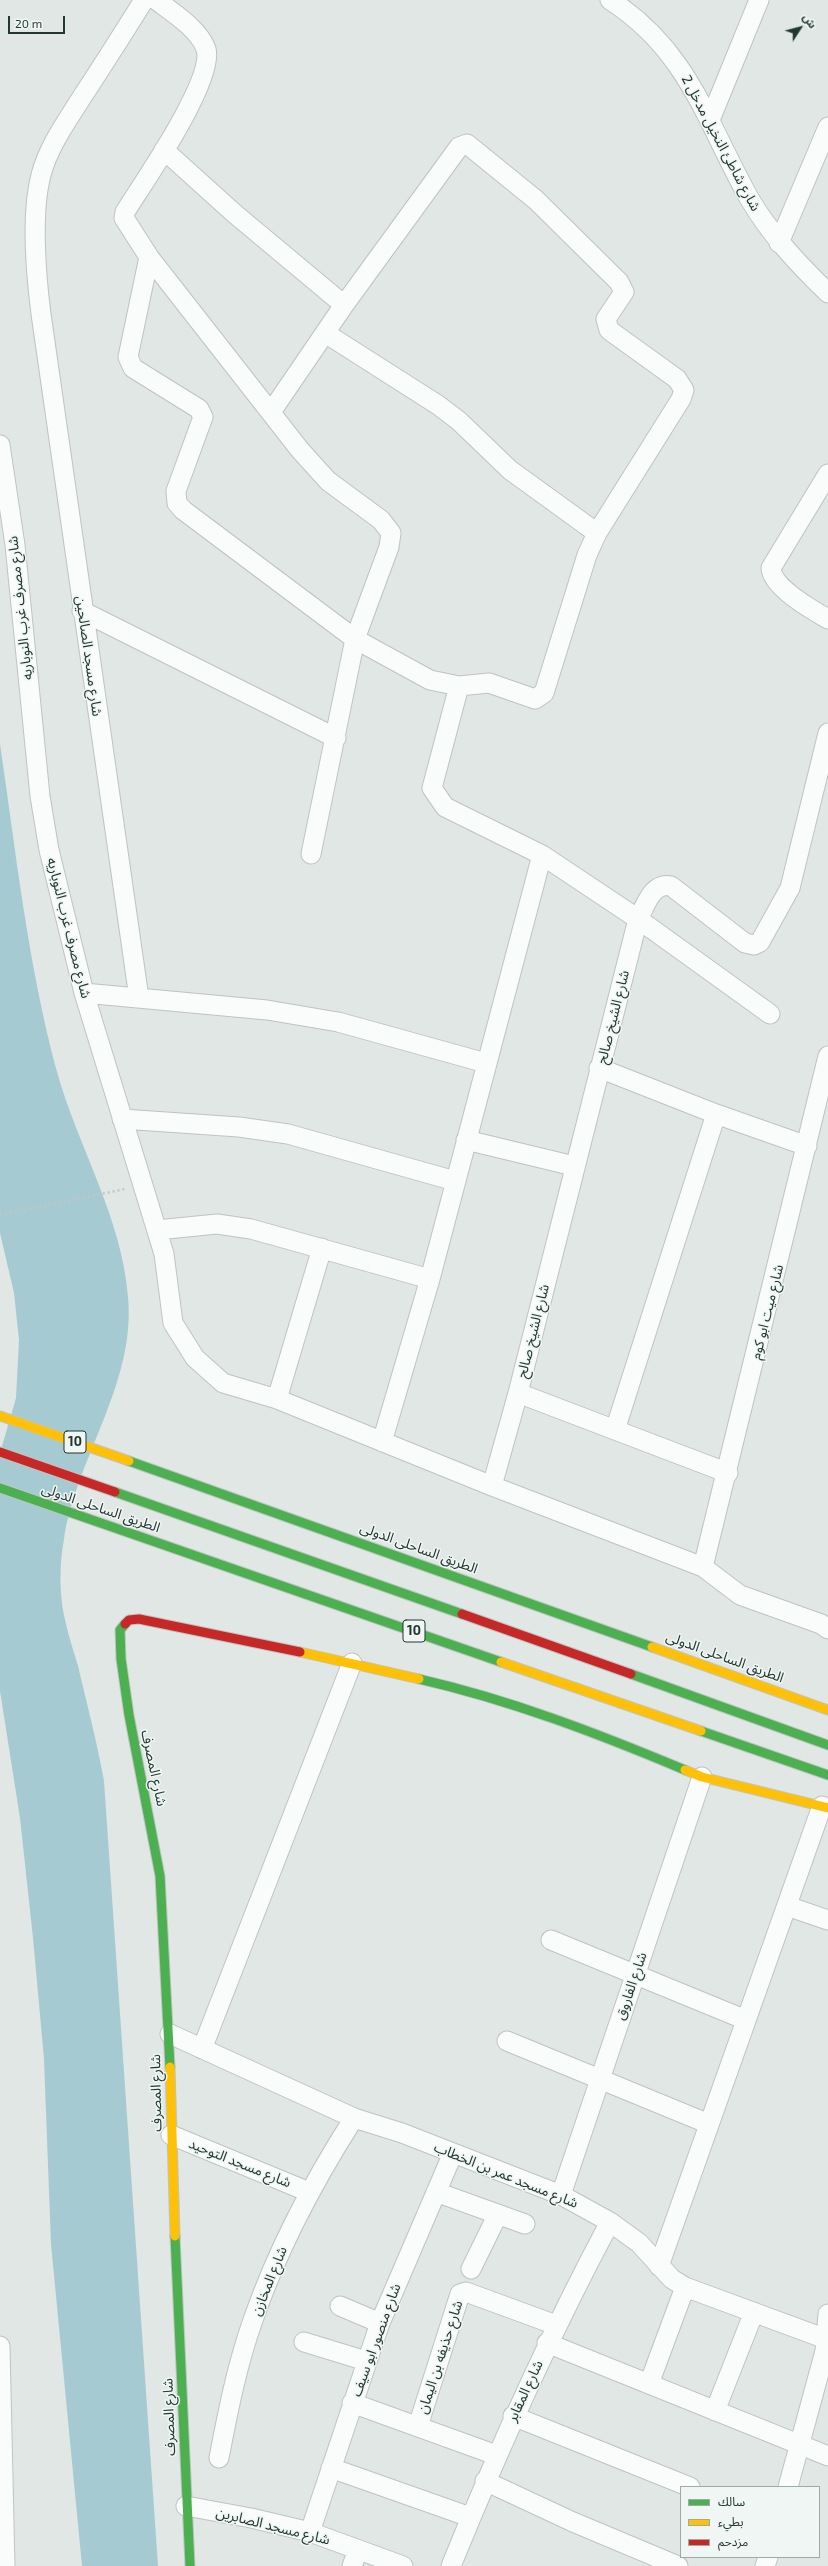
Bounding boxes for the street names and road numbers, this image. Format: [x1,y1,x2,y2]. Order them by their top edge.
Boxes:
street label: شارع شاطئ النخيل مدخل 2 [678,72,764,214]
street label: شارع مصرف غرب النوباريه [4,535,36,681]
street label: شارع مسجد الصالحين [72,595,106,717]
street label: شارع مصرف غرب النوباريه [43,856,95,1000]
street label: شارع الشيخ صالح [593,968,633,1066]
street label: شارع ميت ابو كوم [747,1263,787,1361]
street label: شارع الشيخ صالح [513,1282,553,1380]
road number: 10 [64,1431,86,1453]
street label: الطريق الساحلى الدولى [40,1480,162,1536]
street label: الطريق الساحلى الدولى [358,1519,480,1577]
road number: 10 [403,1620,425,1642]
street label: الطريق الساحلى الدولى [664,1628,786,1686]
street label: شارع المصرف [138,1728,170,1808]
street label: شارع الفاروق [612,1950,650,2022]
street label: شارع المصرف [147,2054,165,2132]
street label: شارع مسجد التوحيد [186,2135,294,2191]
street label: شارع مسجد عمر بن الخطاب [432,2138,580,2212]
street label: شارع المخازن [248,2244,290,2318]
street label: شارع منصور ابو سيف [348,2281,404,2399]
street label: شارع حذيفه بن اليمان [414,2298,466,2416]
street label: شارع المقابر [503,2358,547,2424]
street label: شارع المصرف [159,2378,179,2456]
street label: شارع مسجد الصابرين [214,2504,332,2548]

